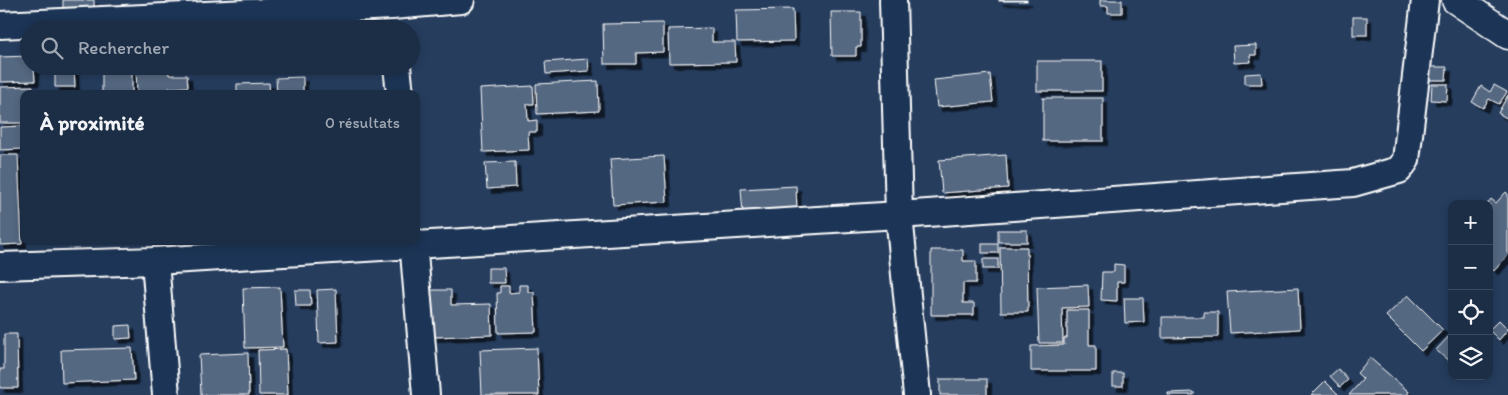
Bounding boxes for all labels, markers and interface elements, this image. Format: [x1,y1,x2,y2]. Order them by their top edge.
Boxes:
search box [20,20,420,75]
icon: search [38,34,66,62]
text: Rechercher [78,36,169,59]
text: À proximité [40,110,145,135]
text: 0 résultats [325,113,400,132]
map controls [1448,200,1493,380]
button: + [1448,200,1493,245]
button: − [1448,245,1493,290]
button: locate [1448,290,1493,335]
button: layers [1448,335,1493,380]

